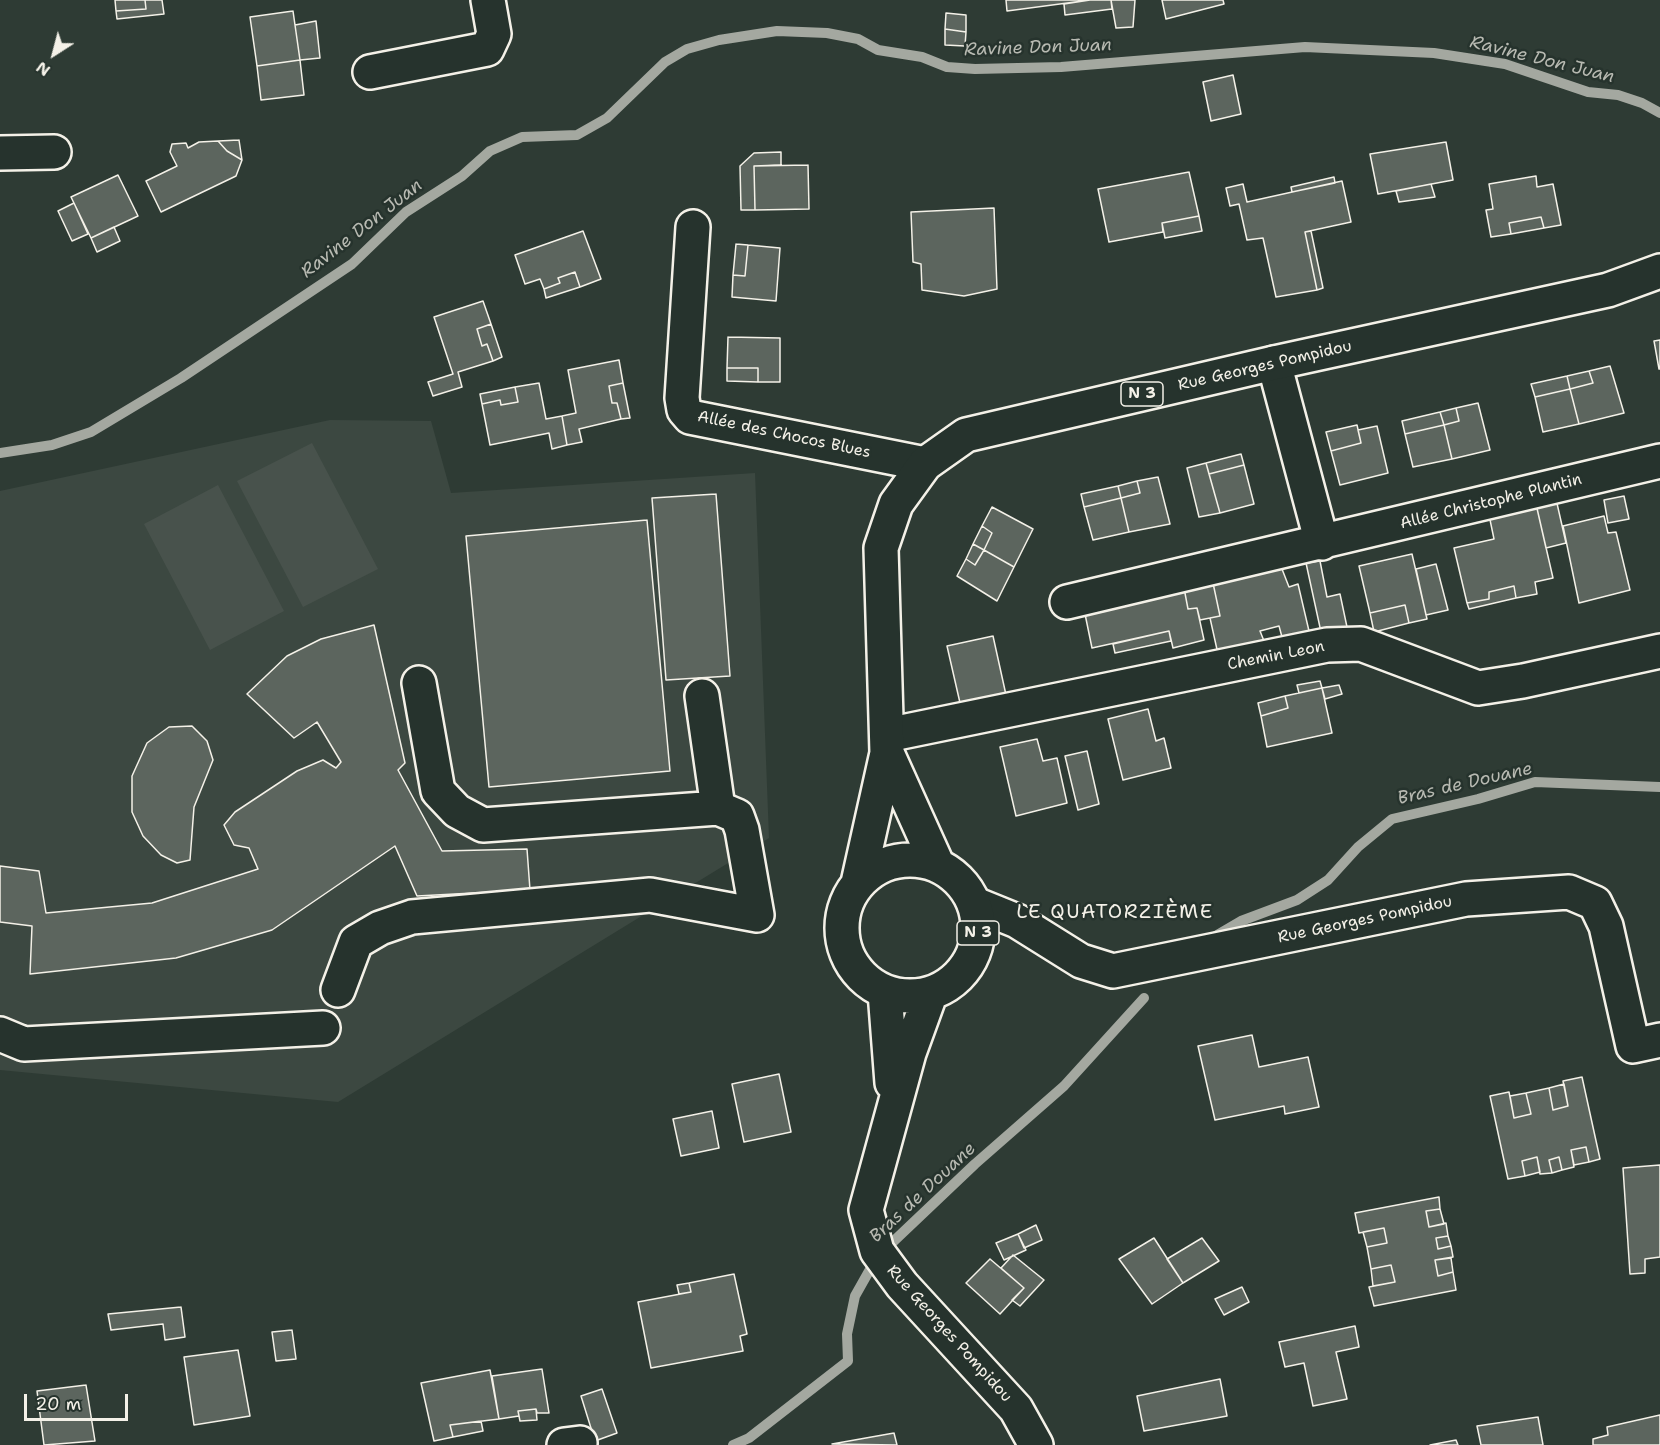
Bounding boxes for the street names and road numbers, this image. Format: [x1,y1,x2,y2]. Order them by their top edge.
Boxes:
street label: Rue Georges Pompidou [1176,337,1354,395]
road number: N 3 [1121,382,1163,406]
street label: Allée des Chocos Blues [696,407,872,463]
street label: Allée Christophe Plantin [1398,470,1584,534]
street label: Chemin Leon [1226,637,1326,675]
street label: Rue Georges Pompidou [1276,892,1454,948]
road number: N 3 [957,921,999,945]
street label: Rue Georges Pompidou [882,1262,1016,1406]

